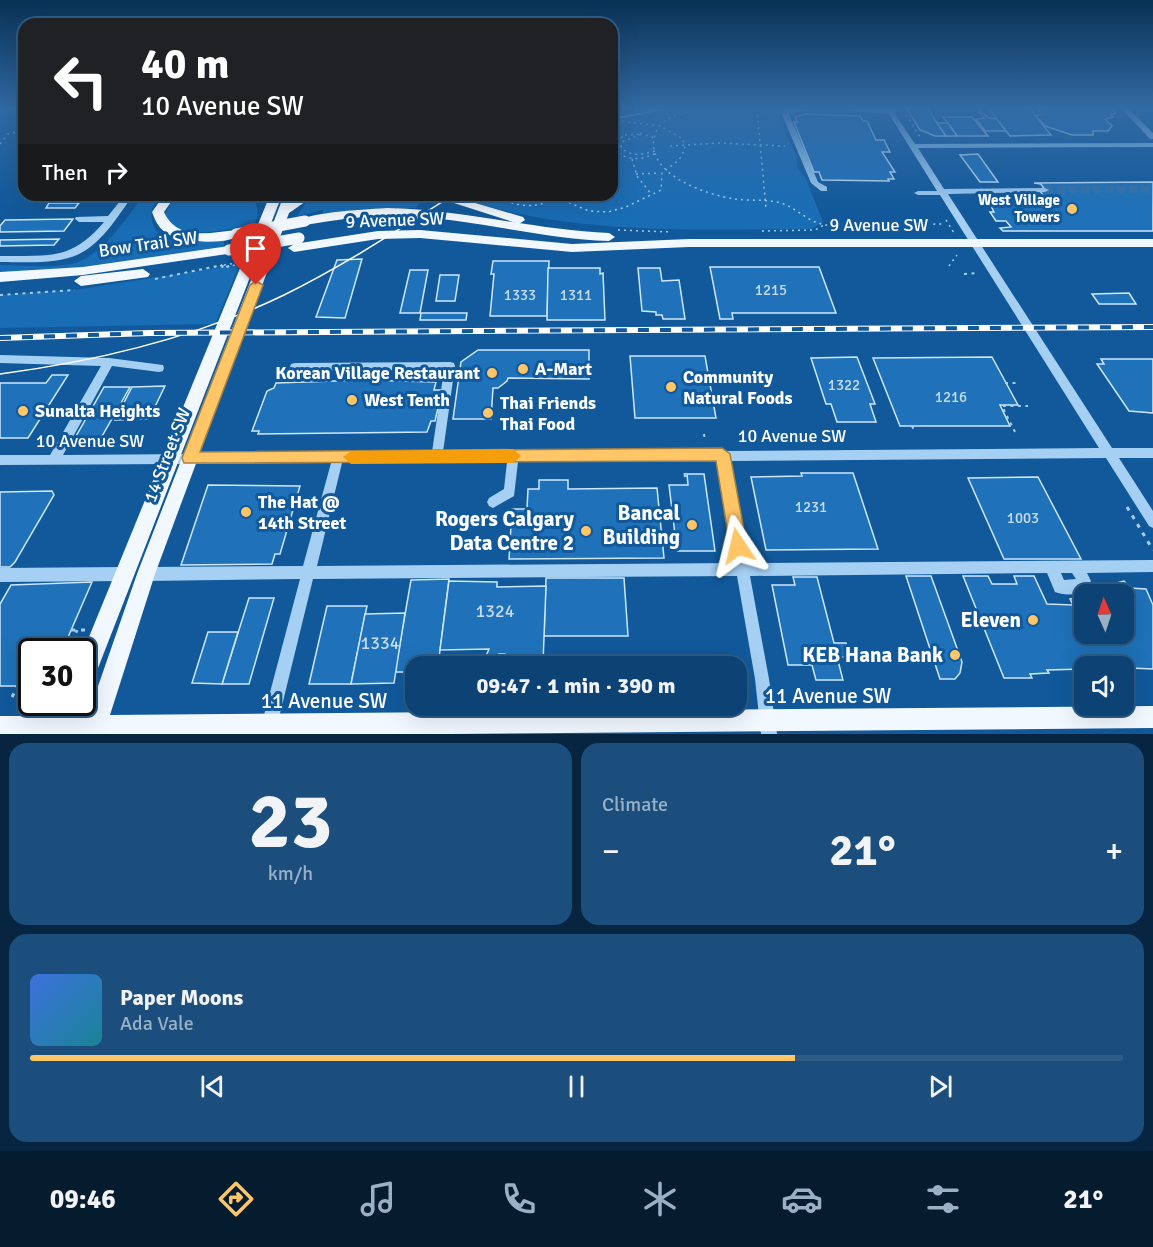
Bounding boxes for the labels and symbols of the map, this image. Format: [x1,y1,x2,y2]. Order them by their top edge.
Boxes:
place label: West Village Towers [978,191,1060,226]
marker: West Village Towers [1065,202,1079,216]
street label: 9 Avenue SW [345,207,445,233]
street label: 9 Avenue SW [830,214,928,236]
pin [230,223,281,285]
street label: Bow Trail SW [97,226,199,262]
house number: 1215 [755,281,787,299]
house number: 1333 [504,286,536,304]
house number: 1311 [560,286,592,304]
place label: A-Mart [535,358,592,380]
place label: Korean Village Restaurant [275,362,480,384]
marker: A-Mart [516,362,530,376]
marker: Korean Village Restaurant [485,366,499,380]
place label: Community Natural Foods [683,366,793,409]
house number: 1322 [828,376,860,394]
marker: Community Natural Foods [664,380,678,394]
house number: 1216 [935,388,967,406]
place label: West Tenth [364,389,450,411]
place label: Thai Friends Thai Food [500,392,596,435]
marker: West Tenth [345,393,359,407]
place label: Sunalta Heights [35,400,160,422]
marker: Sunalta Heights [16,404,30,418]
street label: 14 Street SW [139,405,195,505]
marker: Thai Friends Thai Food [481,406,495,420]
street label: 10 Avenue SW [738,425,846,447]
street label: 10 Avenue SW [36,430,144,452]
place label: The Hat @ 14th Street [258,491,346,534]
house number: 1231 [795,498,827,516]
place label: Bancal Building [603,500,680,550]
marker: The Hat @ 14th Street [239,505,253,519]
place label: Rogers Calgary Data Centre 2 [435,506,575,556]
house number: 1003 [1007,509,1039,527]
position arrow [706,514,770,578]
marker: Bancal Building [685,518,699,532]
marker: Rogers Calgary Data Centre 2 [579,524,593,538]
north arrow [1074,584,1134,644]
house number: 1324 [476,600,515,622]
place label: Eleven [961,607,1021,633]
marker: Eleven [1026,613,1040,627]
house number: 1334 [361,632,400,654]
speed limit sign: 30 [18,638,96,716]
place label: KEB Hana Bank [802,642,943,668]
marker: KEB Hana Bank [948,648,962,662]
street label: 11 Avenue SW [765,683,891,709]
street label: 11 Avenue SW [261,688,387,714]

